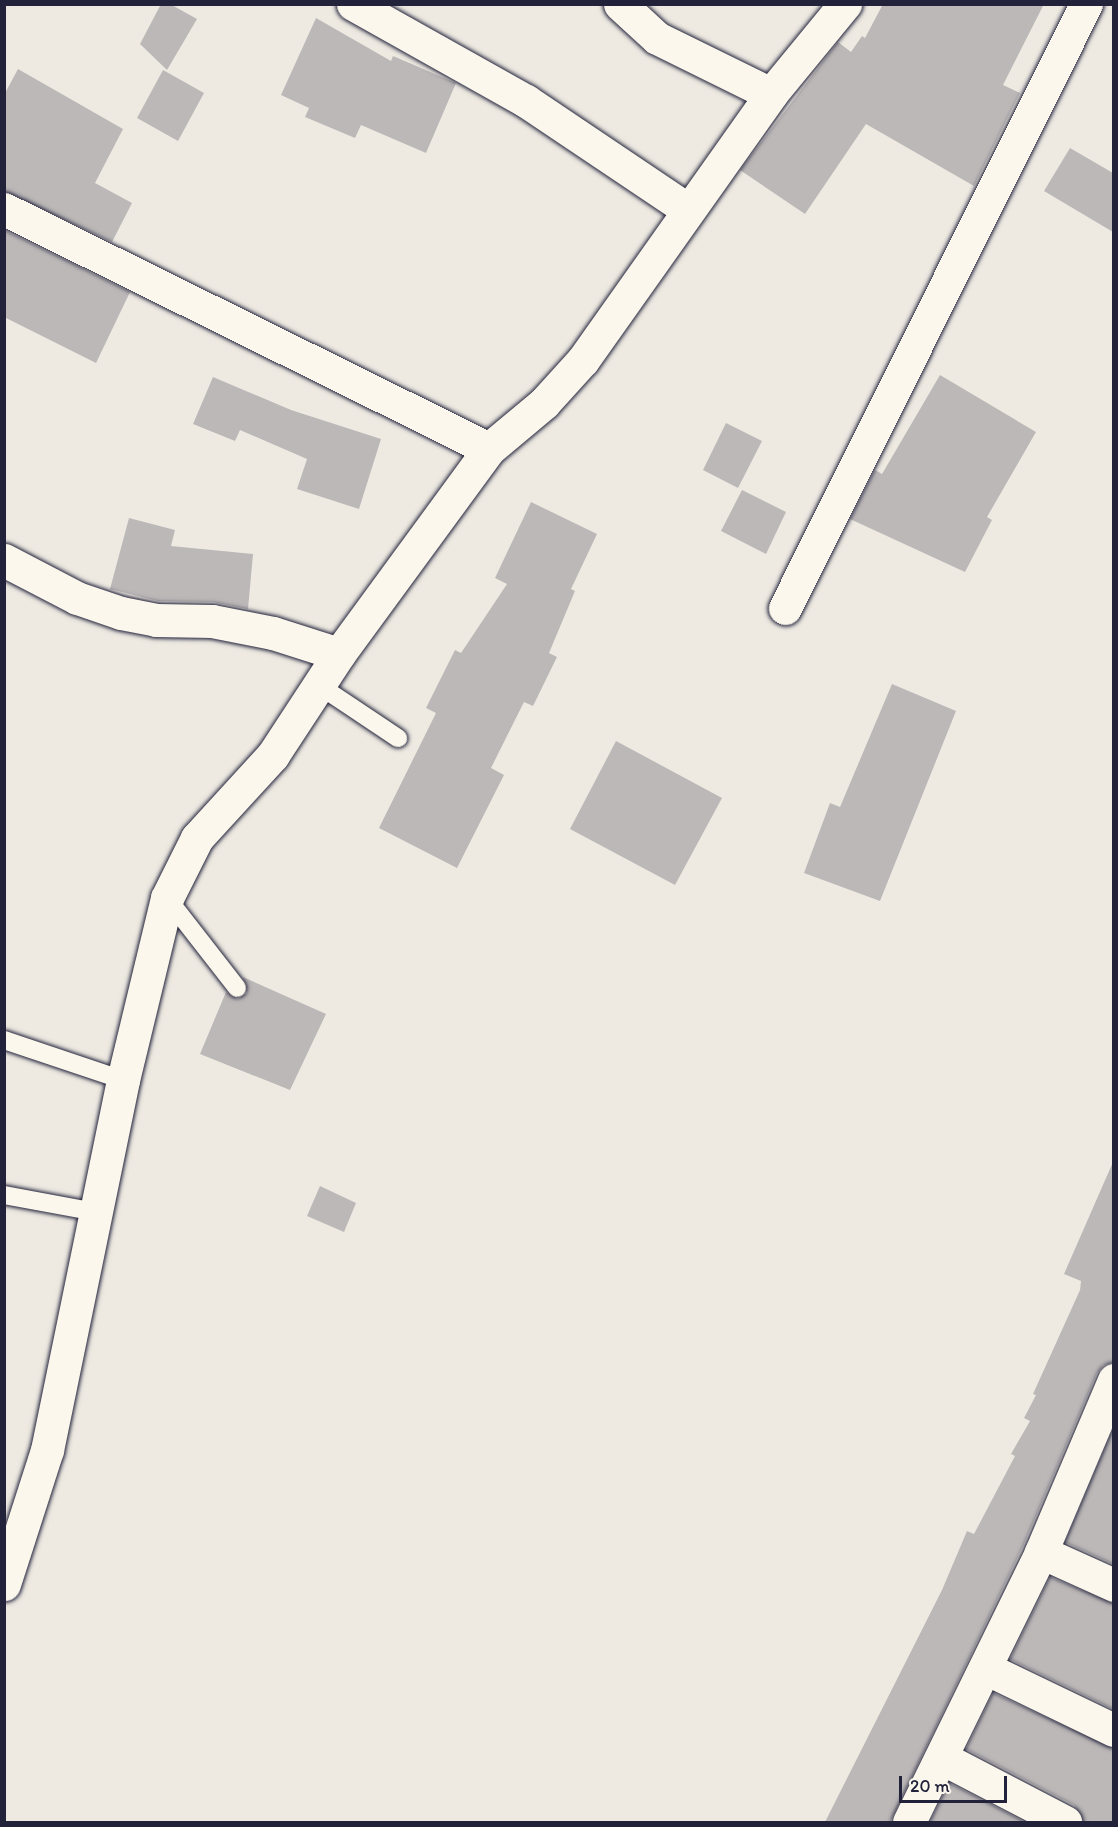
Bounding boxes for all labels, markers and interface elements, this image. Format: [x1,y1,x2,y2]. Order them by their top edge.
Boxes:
scale bar [902,1764,1010,1802]
text: 20 m [910,1775,950,1797]

